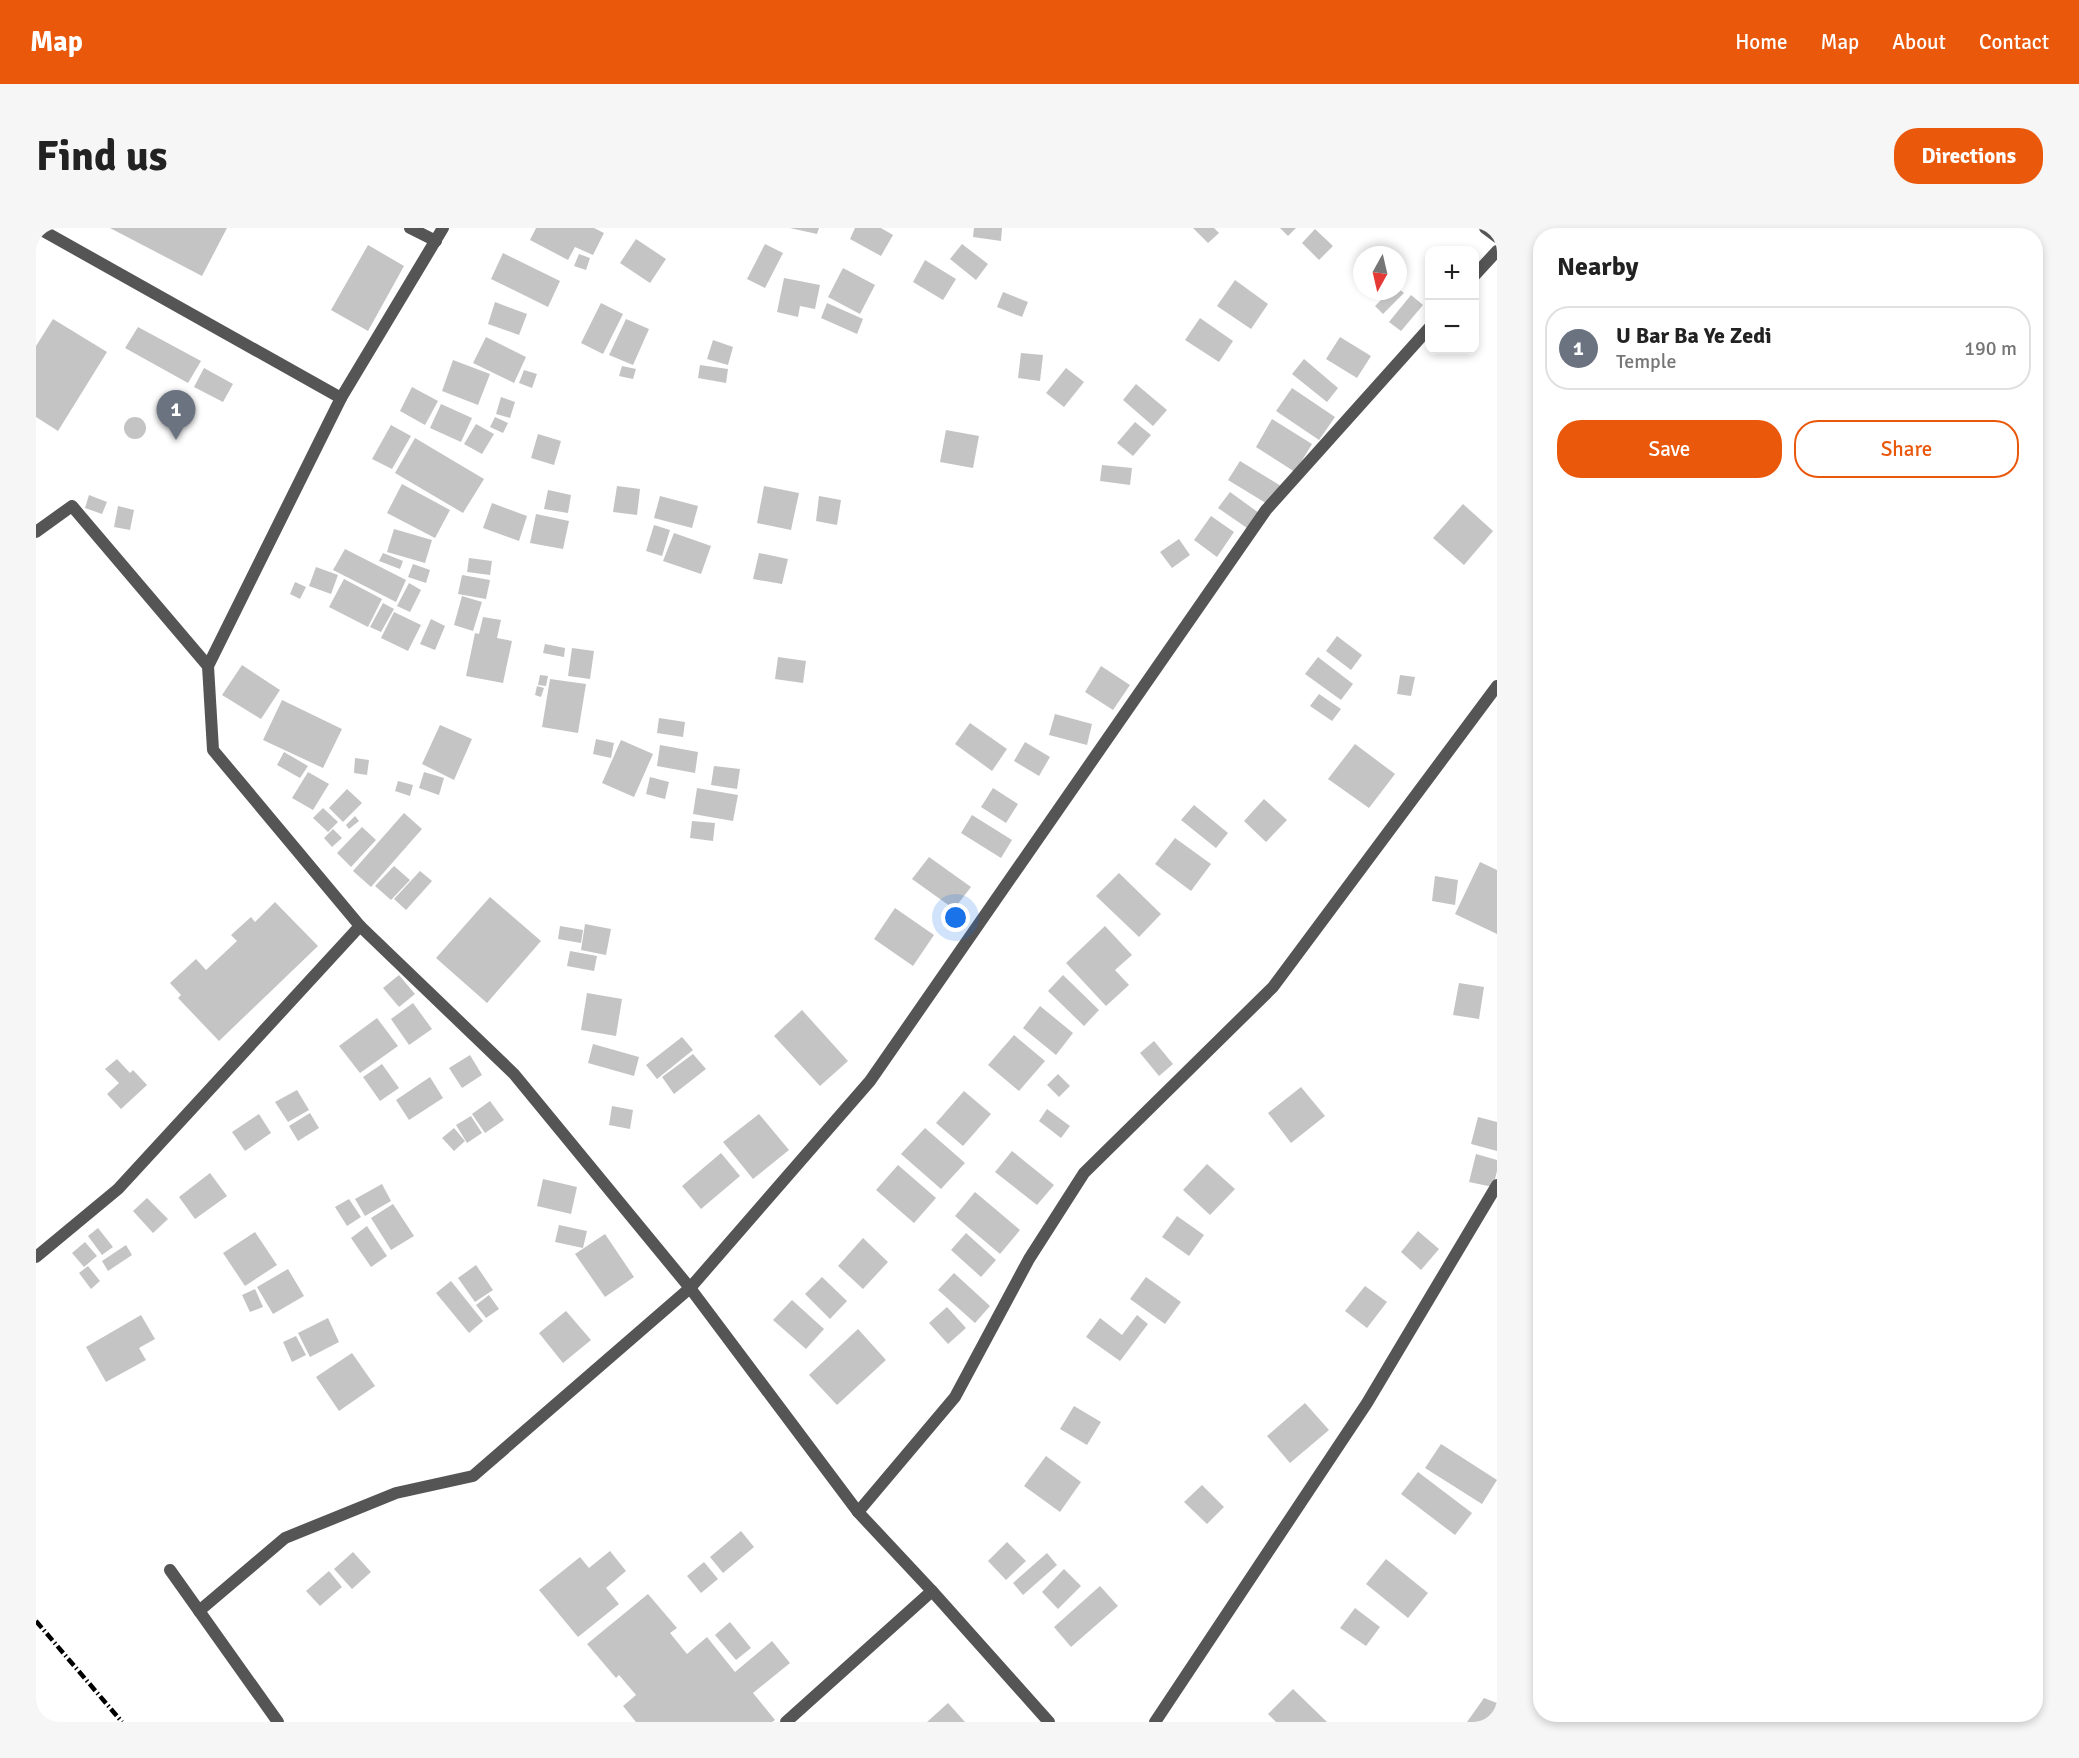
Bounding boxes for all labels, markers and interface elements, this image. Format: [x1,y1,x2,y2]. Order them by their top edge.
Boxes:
text: Map [30,25,83,59]
text: Home [1735,29,1788,55]
text: Map [1821,29,1859,55]
text: About [1892,29,1946,55]
text: Contact [1979,29,2049,55]
button: Directions [1894,128,2043,184]
text: Find us [36,131,167,182]
north arrow [1353,246,1407,300]
map controls [1425,246,1479,354]
button: + [1425,246,1479,300]
text: Nearby [1557,251,1638,283]
button: − [1425,300,1479,354]
text: U Bar Ba Ye Zedi [1616,322,1772,349]
text: 1 [1573,336,1584,361]
text: 190 m [1964,336,2017,361]
text: Temple [1616,349,1676,374]
pin: 1 [156,390,196,440]
button: Save [1557,420,1782,478]
button: Share [1794,420,2019,478]
your location [941,903,970,932]

